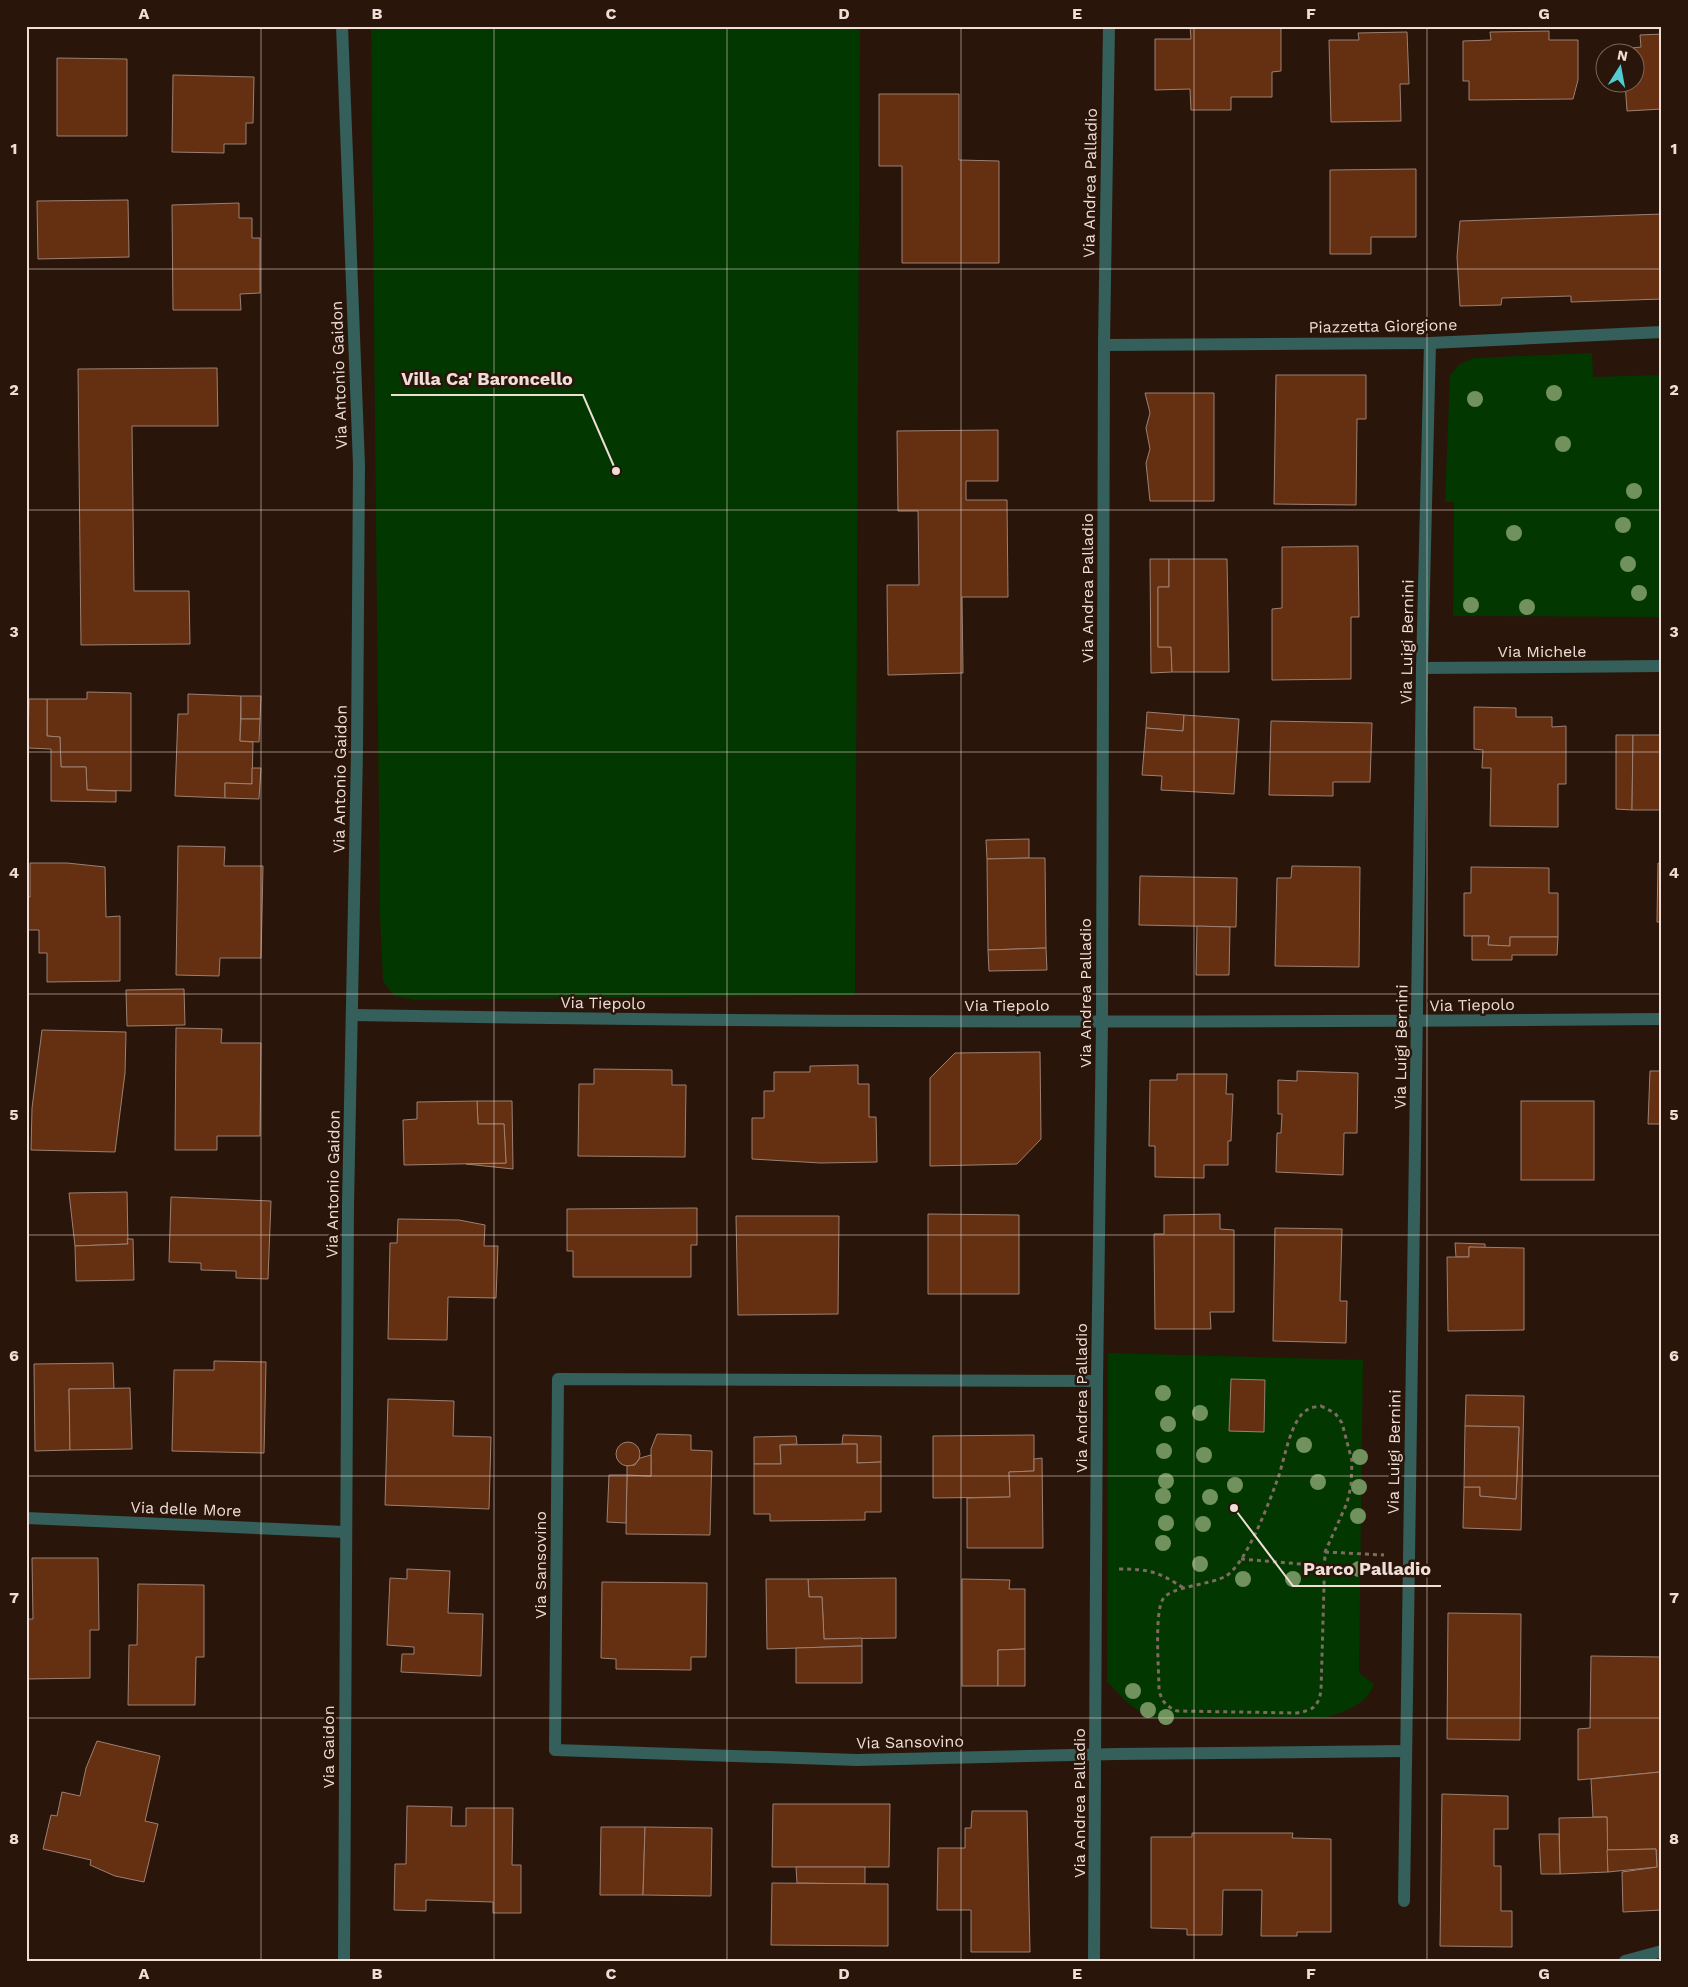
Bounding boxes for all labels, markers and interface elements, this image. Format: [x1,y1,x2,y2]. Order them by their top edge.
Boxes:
text: A [139,4,150,23]
text: B [372,4,383,23]
text: C [606,4,617,23]
text: D [838,4,850,23]
text: E [1072,4,1082,23]
text: F [1306,4,1316,23]
text: G [1538,4,1550,23]
north arrow [1596,42,1646,92]
text: N [1616,46,1629,64]
street label: Via Andrea Palladio [1079,108,1101,258]
text: 1 [11,139,17,158]
text: 1 [1671,139,1677,158]
street label: Via Antonio Gaidon [327,300,351,450]
street label: Piazzetta Giorgione [1309,315,1457,337]
callout: Villa Ca' Baroncello [391,362,583,395]
text: Villa Ca' Baroncello [401,368,573,389]
text: 2 [9,380,19,399]
text: 2 [1669,380,1679,399]
street label: Via Andrea Palladio [1078,513,1097,663]
street label: Via Luigi Bernini [1396,579,1418,705]
text: 3 [9,622,19,641]
text: 3 [1669,622,1679,641]
street label: Via Michele [1498,642,1586,661]
street label: Via Antonio Gaidon [329,705,351,853]
text: 4 [9,863,19,882]
text: 4 [1669,863,1679,882]
street label: Via Andrea Palladio [1076,918,1095,1068]
street label: Via Luigi Bernini [1390,984,1412,1110]
street label: Via Tiepolo [560,993,646,1013]
street label: Via Tiepolo [1429,995,1515,1015]
street label: Via Tiepolo [964,996,1050,1015]
text: 5 [9,1105,19,1124]
text: 5 [1669,1105,1679,1124]
street label: Via Antonio Gaidon [322,1110,344,1258]
street label: Via Andrea Palladio [1072,1323,1091,1473]
text: 6 [9,1346,19,1365]
text: 6 [1669,1346,1679,1365]
street label: Via Luigi Bernini [1383,1389,1405,1515]
street label: Via delle More [130,1498,242,1520]
street label: Via Sansovino [531,1511,550,1619]
callout: Parco Palladio [1293,1553,1441,1586]
text: Parco Palladio [1303,1558,1431,1579]
text: 7 [9,1588,19,1607]
text: 7 [1669,1588,1679,1607]
street label: Via Gaidon [319,1705,338,1789]
street label: Via Andrea Palladio [1070,1728,1089,1878]
street label: Via Sansovino [856,1732,964,1752]
text: 8 [9,1829,19,1848]
text: 8 [1669,1829,1679,1848]
text: A [139,1964,150,1983]
text: B [372,1964,383,1983]
text: C [606,1964,617,1983]
text: D [838,1964,850,1983]
text: E [1072,1964,1082,1983]
text: F [1306,1964,1316,1983]
text: G [1538,1964,1550,1983]

